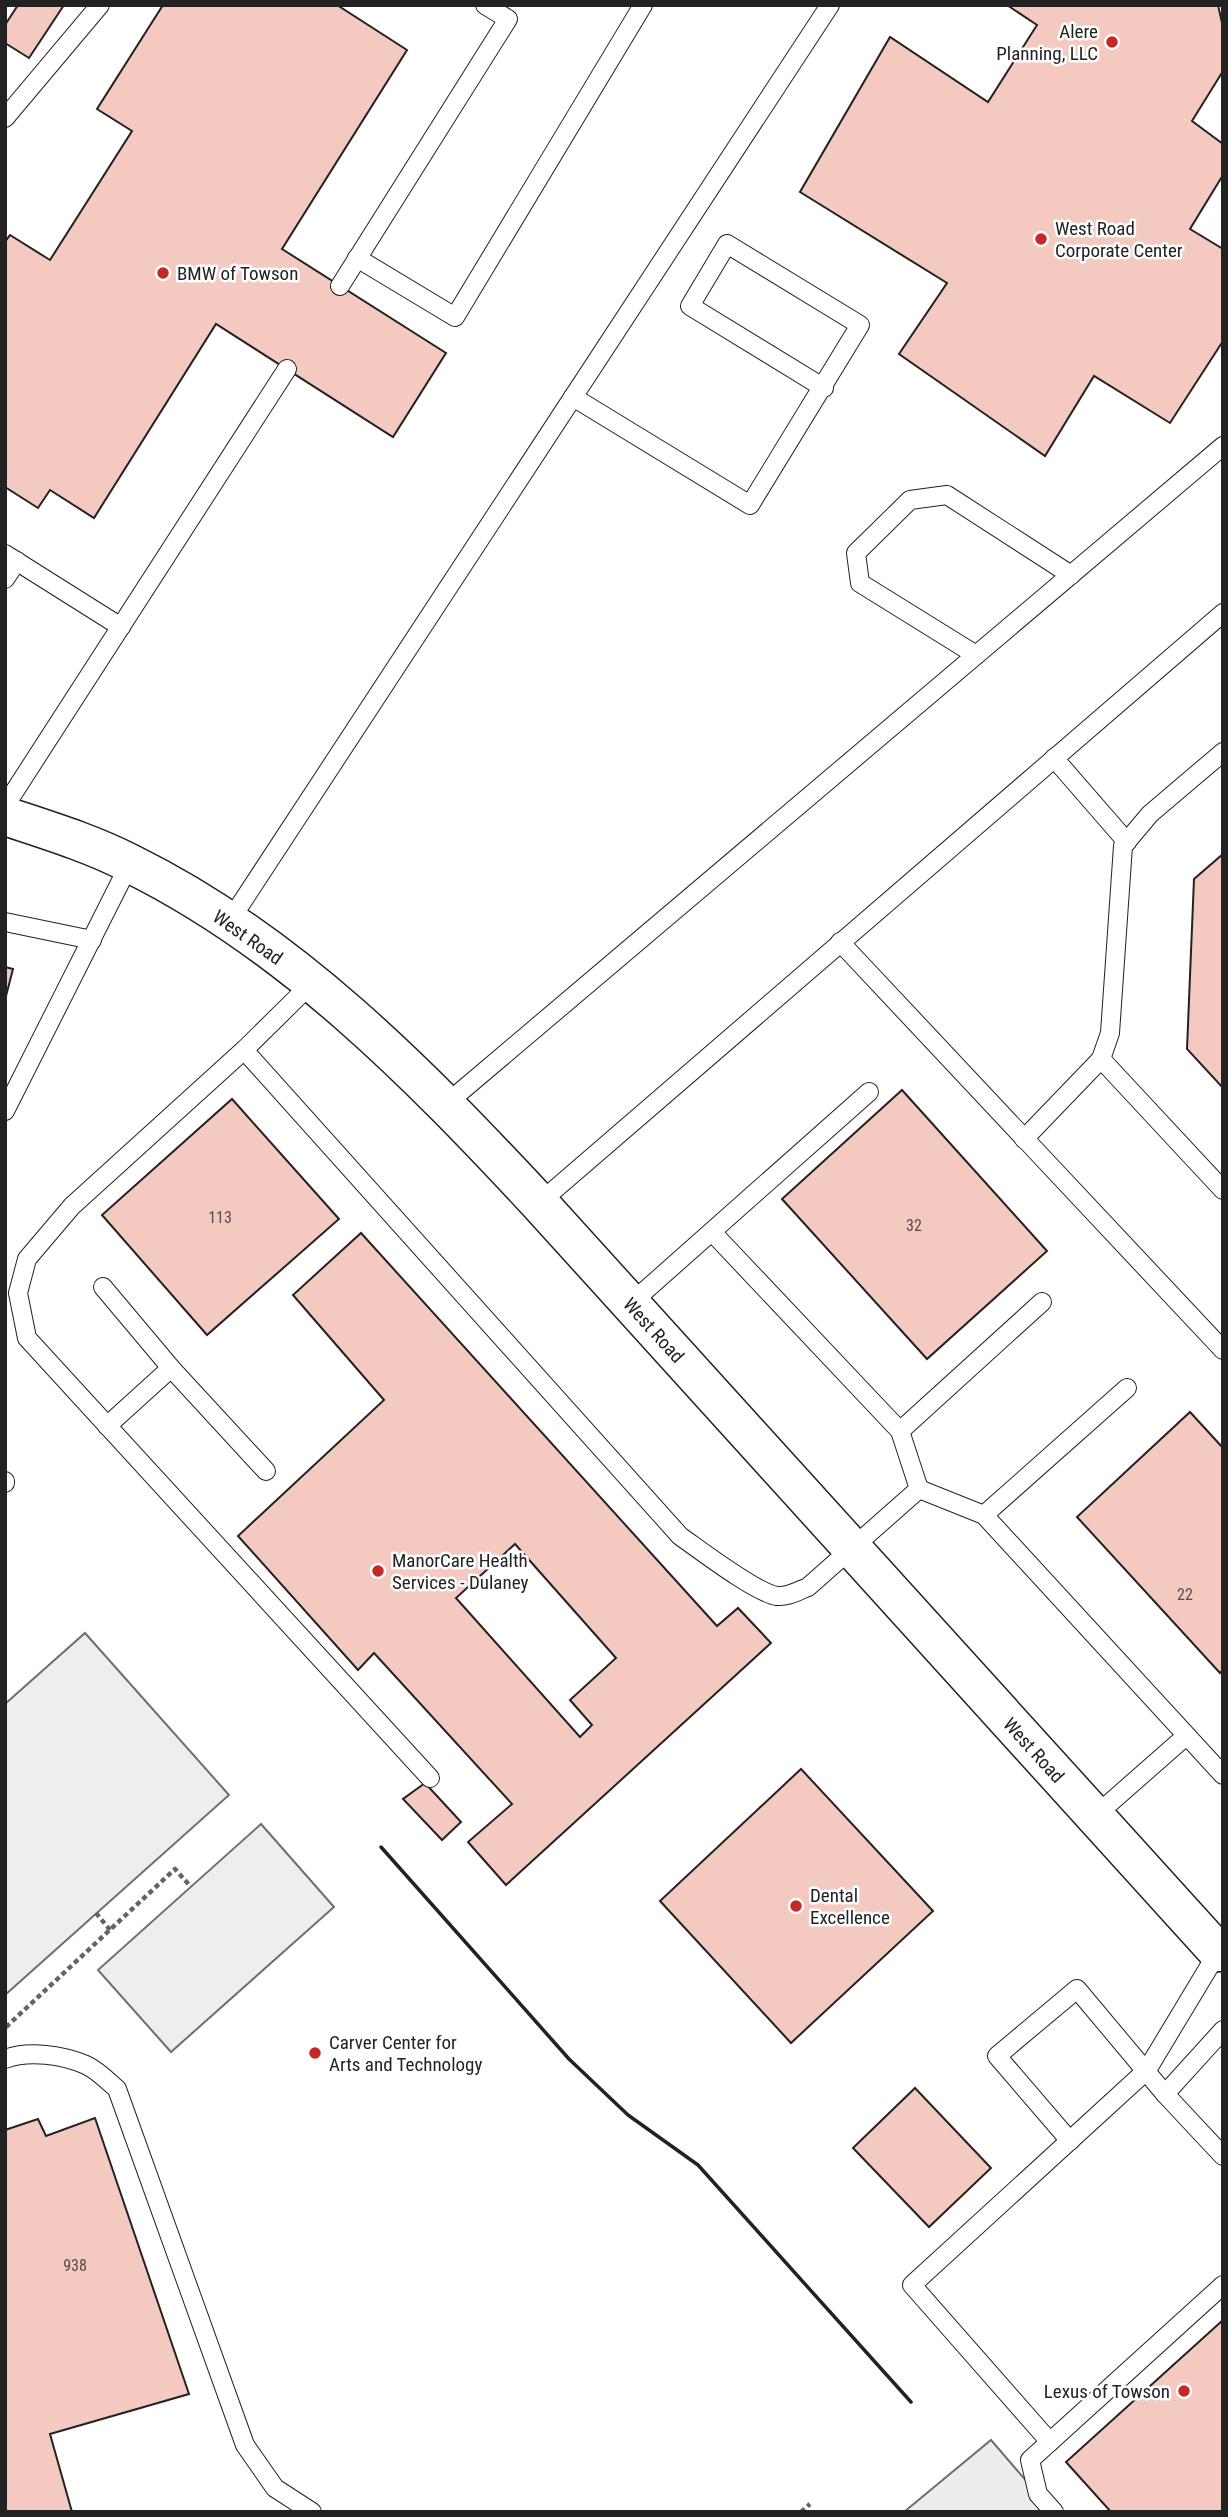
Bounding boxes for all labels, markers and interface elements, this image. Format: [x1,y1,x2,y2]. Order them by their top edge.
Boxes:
place label: Alere Planning, LLC [996,20,1098,65]
marker: Alere Planning, LLC [1104,34,1120,50]
place label: West Road Corporate Center [1055,217,1183,262]
marker: West Road Corporate Center [1033,231,1049,247]
place label: BMW of Towson [177,262,298,285]
marker: BMW of Towson [155,265,171,281]
street label: West Road [208,905,287,970]
house number: 113 [208,1208,232,1227]
house number: 32 [906,1216,922,1235]
street label: West Road [618,1293,689,1368]
place label: ManorCare Health Services - Dulaney [392,1549,528,1594]
marker: ManorCare Health Services - Dulaney [370,1563,386,1579]
house number: 22 [1177,1585,1193,1604]
street label: West Road [998,1713,1069,1788]
place label: Dental Excellence [810,1884,890,1929]
marker: Dental Excellence [788,1898,804,1914]
place label: Carver Center for Arts and Technology [329,2031,482,2076]
marker: Carver Center for Arts and Technology [307,2045,323,2061]
house number: 938 [63,2256,87,2275]
place label: Lexus of Towson [1044,2380,1170,2403]
marker: Lexus of Towson [1176,2383,1192,2399]

